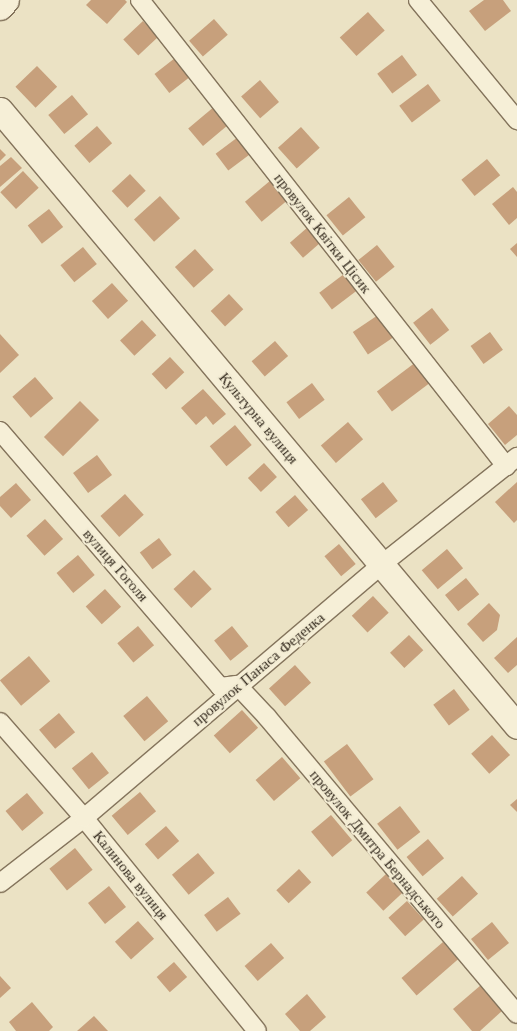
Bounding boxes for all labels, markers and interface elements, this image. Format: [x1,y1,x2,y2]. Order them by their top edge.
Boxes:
street label: провулок Квітки Цісик [271,169,375,297]
street label: Культурна вулиця [216,369,302,467]
street label: вулиця Гоголя [80,525,152,605]
street label: провулок Панаса Феденка [188,608,328,730]
street label: провулок Дмитра Бернадського [306,766,450,932]
street label: Калинова вулиця [90,827,172,923]

